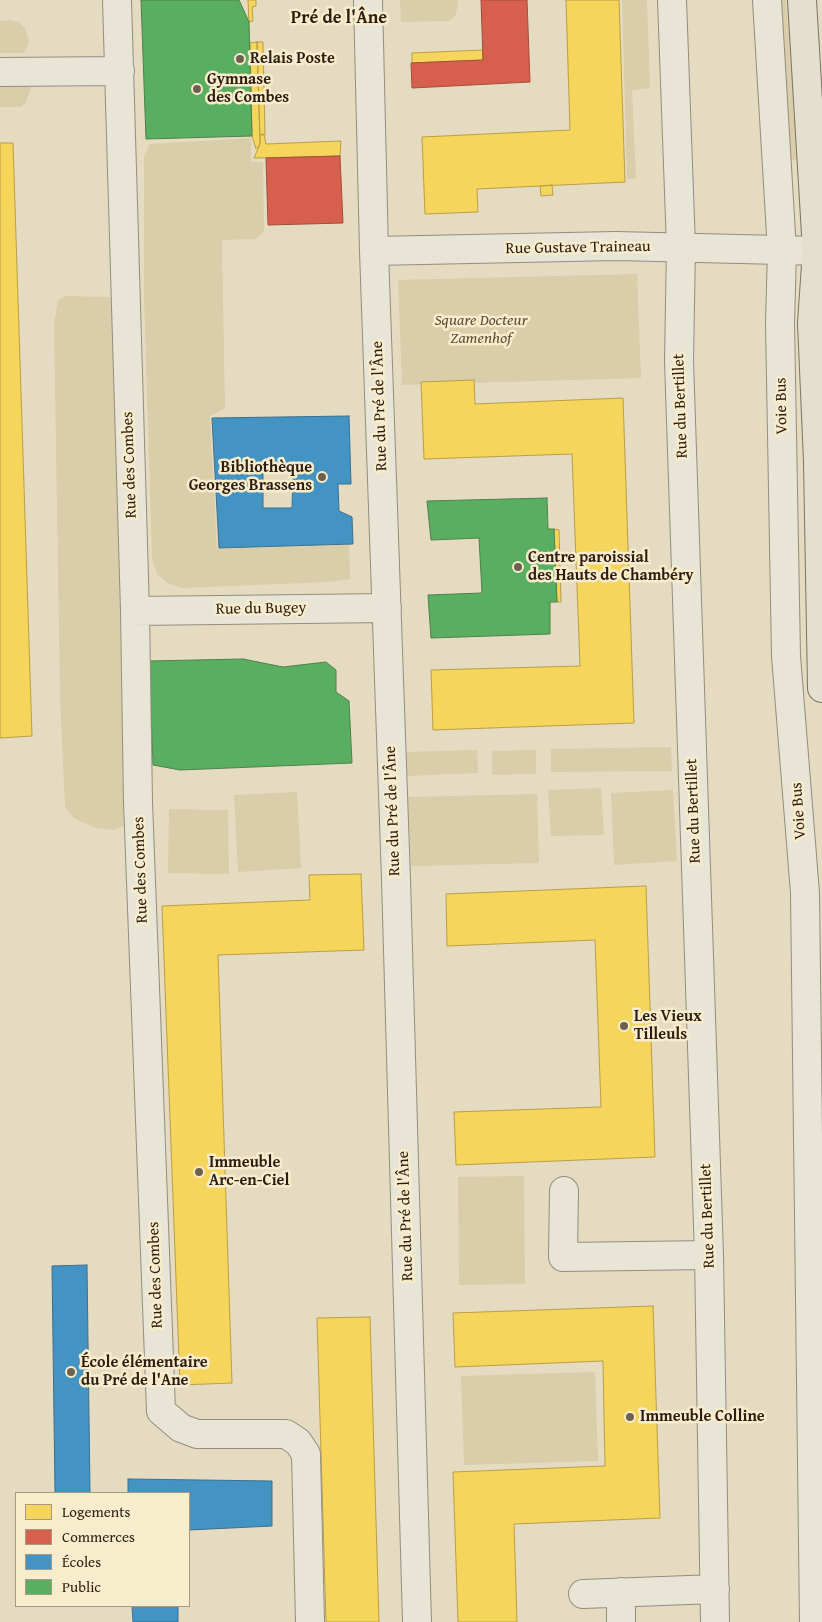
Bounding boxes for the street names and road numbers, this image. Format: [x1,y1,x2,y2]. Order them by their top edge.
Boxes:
street label: Rue Gustave Traineau [505,237,651,259]
street label: Rue du Pré de l'Âne [368,341,392,471]
street label: Rue du Bertillet [670,353,692,459]
street label: Voie Bus [772,377,792,435]
street label: Rue des Combes [119,411,141,519]
street label: Rue du Bugey [215,599,307,619]
street label: Rue du Pré de l'Âne [381,746,405,876]
street label: Rue du Bertillet [683,758,705,864]
street label: Voie Bus [787,782,811,840]
street label: Rue des Combes [130,816,152,924]
street label: Rue du Pré de l'Âne [394,1151,418,1281]
street label: Rue du Bertillet [697,1163,719,1269]
street label: Rue des Combes [145,1221,167,1329]

